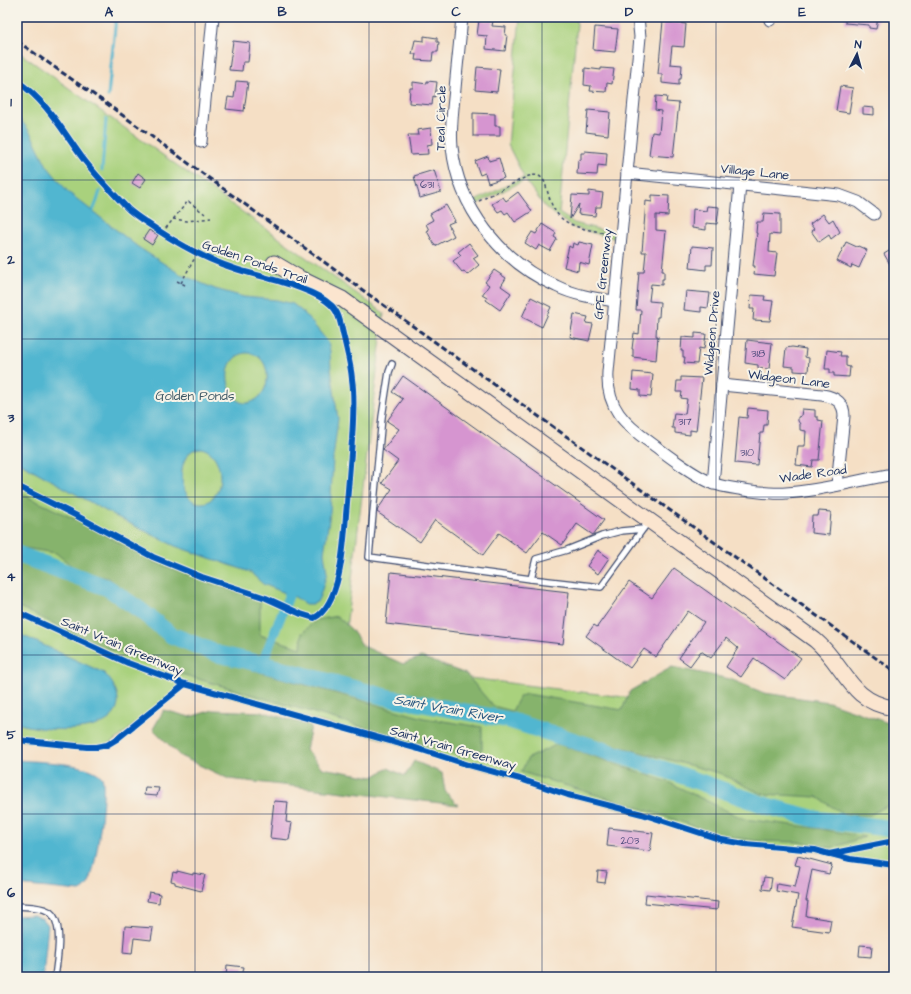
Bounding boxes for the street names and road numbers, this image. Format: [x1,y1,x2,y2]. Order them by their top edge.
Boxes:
street label: Teal Circle [431,86,451,150]
street label: Village Lane [720,159,790,186]
street label: GPE Greenway [589,228,618,320]
street label: Golden Ponds Trail [200,236,310,288]
street label: Widgeon Drive [699,290,726,376]
street label: Widgeon Lane [747,365,831,394]
street label: Wade Road [778,460,848,488]
street label: Saint Vrain Greenway [58,612,186,681]
street label: Saint Vrain Greenway [388,721,518,776]

